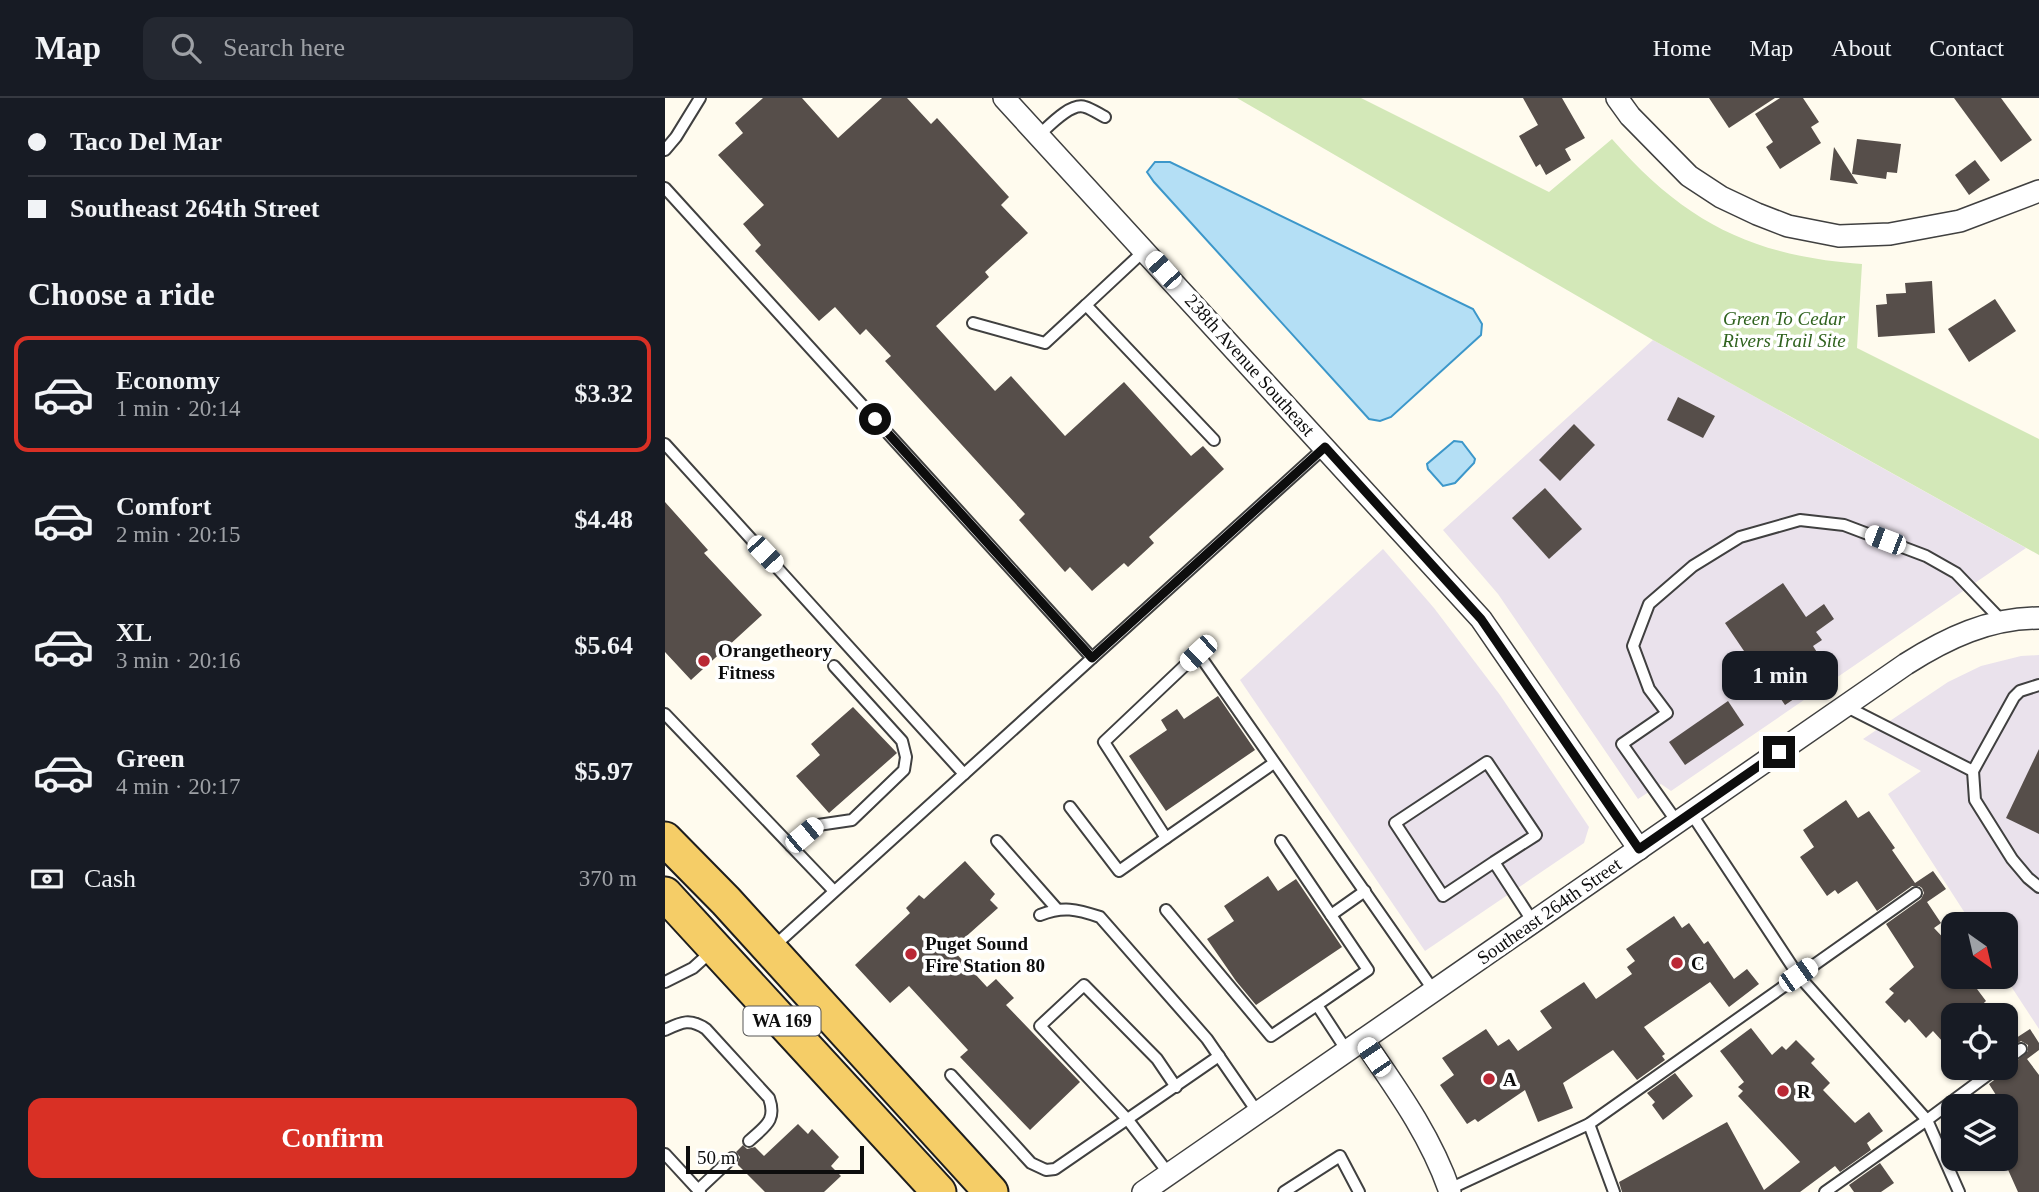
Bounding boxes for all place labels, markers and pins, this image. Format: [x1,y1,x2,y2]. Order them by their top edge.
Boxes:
place label: Orangetheory Fitness [718,640,832,683]
marker: Orangetheory Fitness [696,653,712,669]
place label: Puget Sound Fire Station 80 [925,933,1045,976]
marker: Puget Sound Fire Station 80 [903,946,919,962]
place label: C [1691,953,1705,974]
marker: C [1669,955,1685,971]
place label: A [1503,1069,1517,1090]
marker: A [1481,1071,1497,1087]
place label: R [1797,1081,1811,1102]
marker: R [1775,1083,1791,1099]

